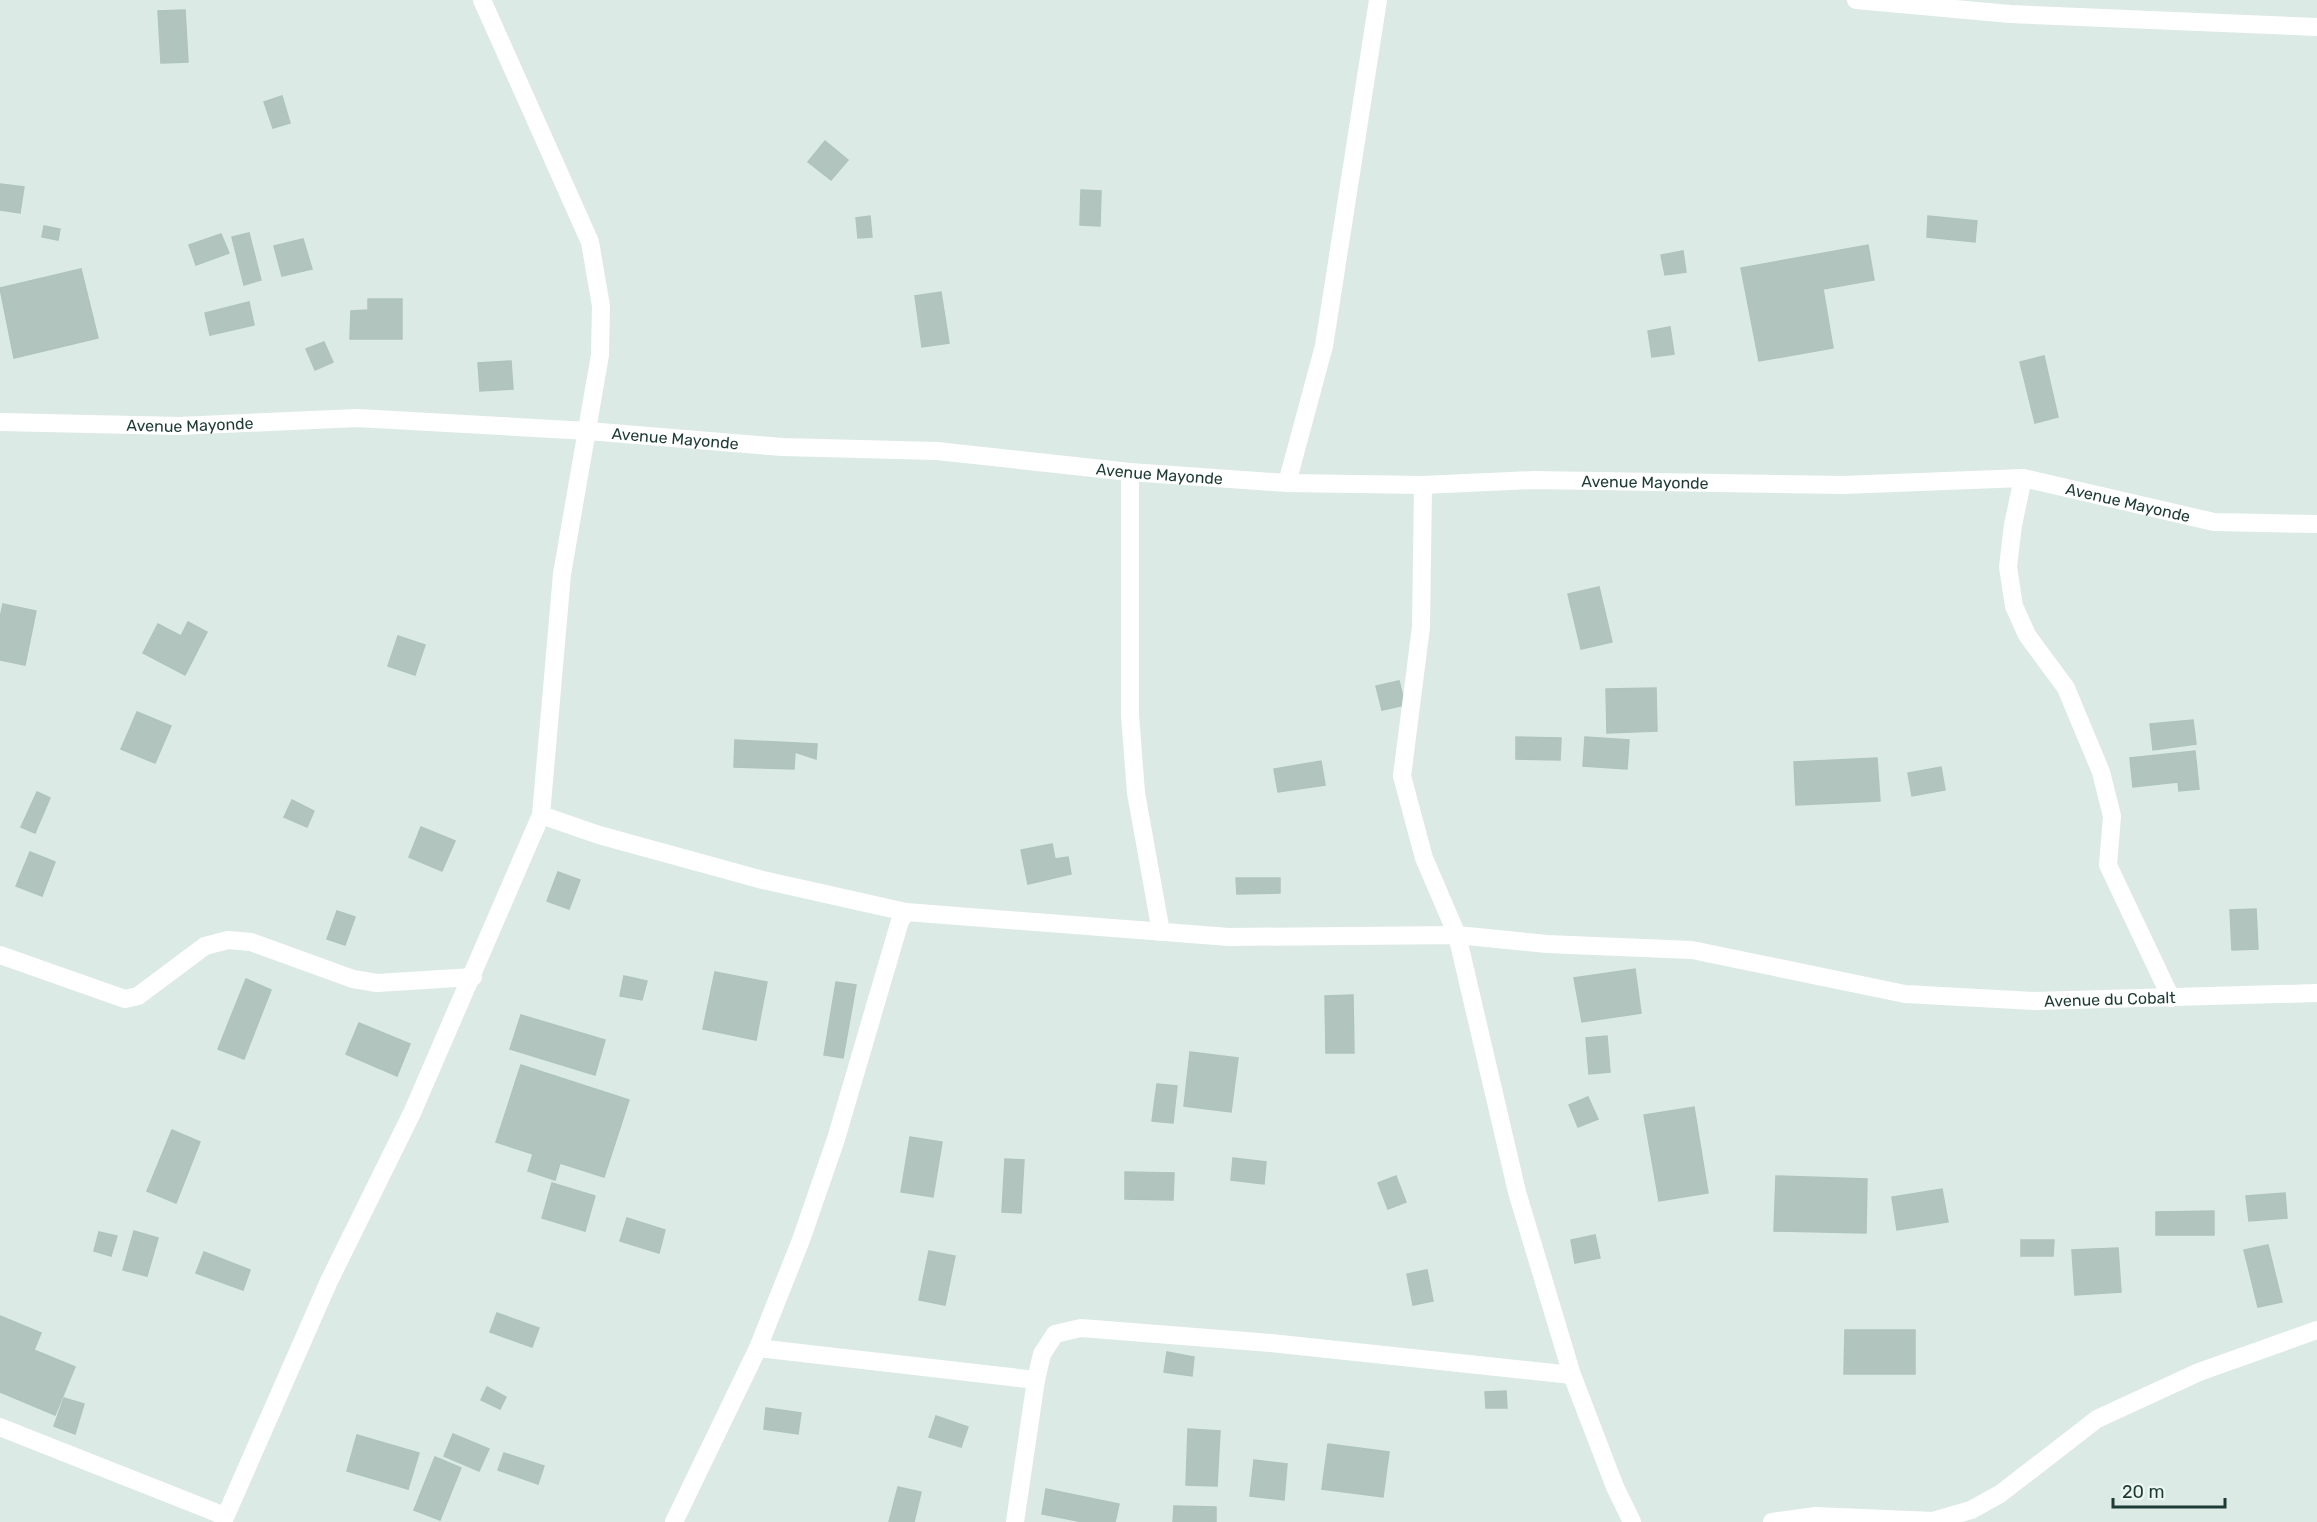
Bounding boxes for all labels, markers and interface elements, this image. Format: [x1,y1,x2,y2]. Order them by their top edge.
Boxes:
street label: Avenue Mayonde [126,413,254,436]
street label: Avenue Mayonde [611,423,739,453]
street label: Avenue Mayonde [1095,459,1224,488]
street label: Avenue Mayonde [1581,471,1709,492]
street label: Avenue Mayonde [2064,479,2192,526]
street label: Avenue du Cobalt [2044,988,2176,1010]
scale bar [2113,1471,2226,1509]
text: 20 m [2122,1481,2164,1503]

